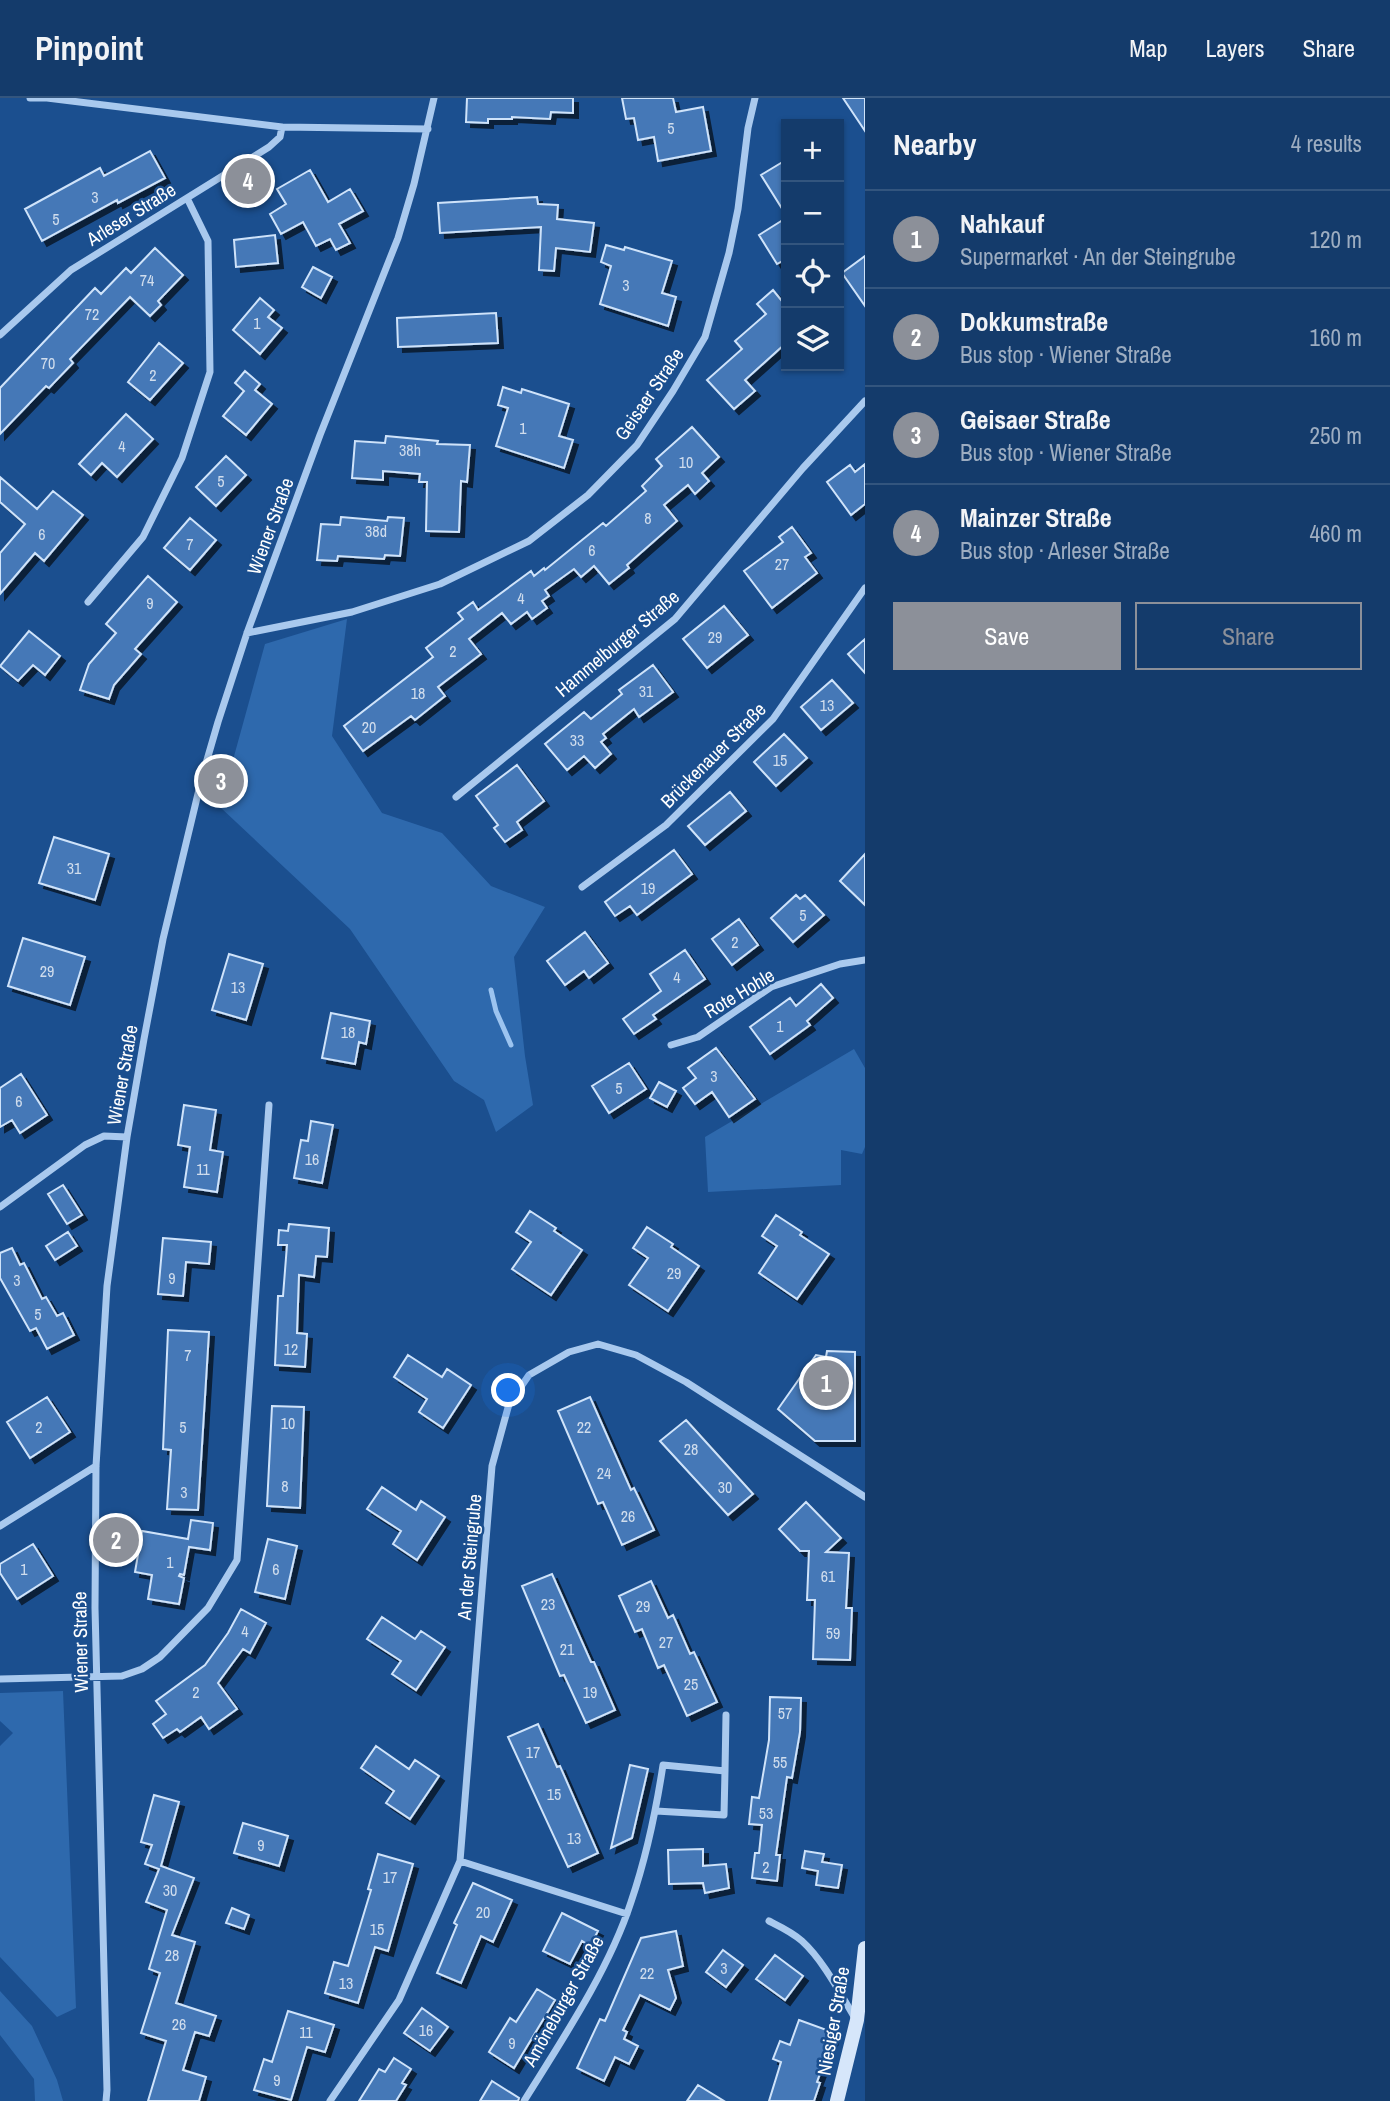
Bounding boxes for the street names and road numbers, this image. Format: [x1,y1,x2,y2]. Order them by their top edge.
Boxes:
street label: Arleser Straße [81,176,180,252]
street label: Geisaer Straße [608,343,690,445]
street label: Wiener Straße [240,474,300,578]
street label: Hammelburger Straße [550,584,684,702]
street label: Brückenauer Straße [655,697,771,813]
street label: Rote Hohle [699,962,779,1024]
street label: Wiener Straße [100,1023,144,1127]
street label: An der Steingrube [450,1493,487,1622]
street label: Wiener Straße [66,1591,94,1693]
street label: Amöneburger Straße [516,1931,610,2072]
street label: Niesiger Straße [811,1965,855,2077]

